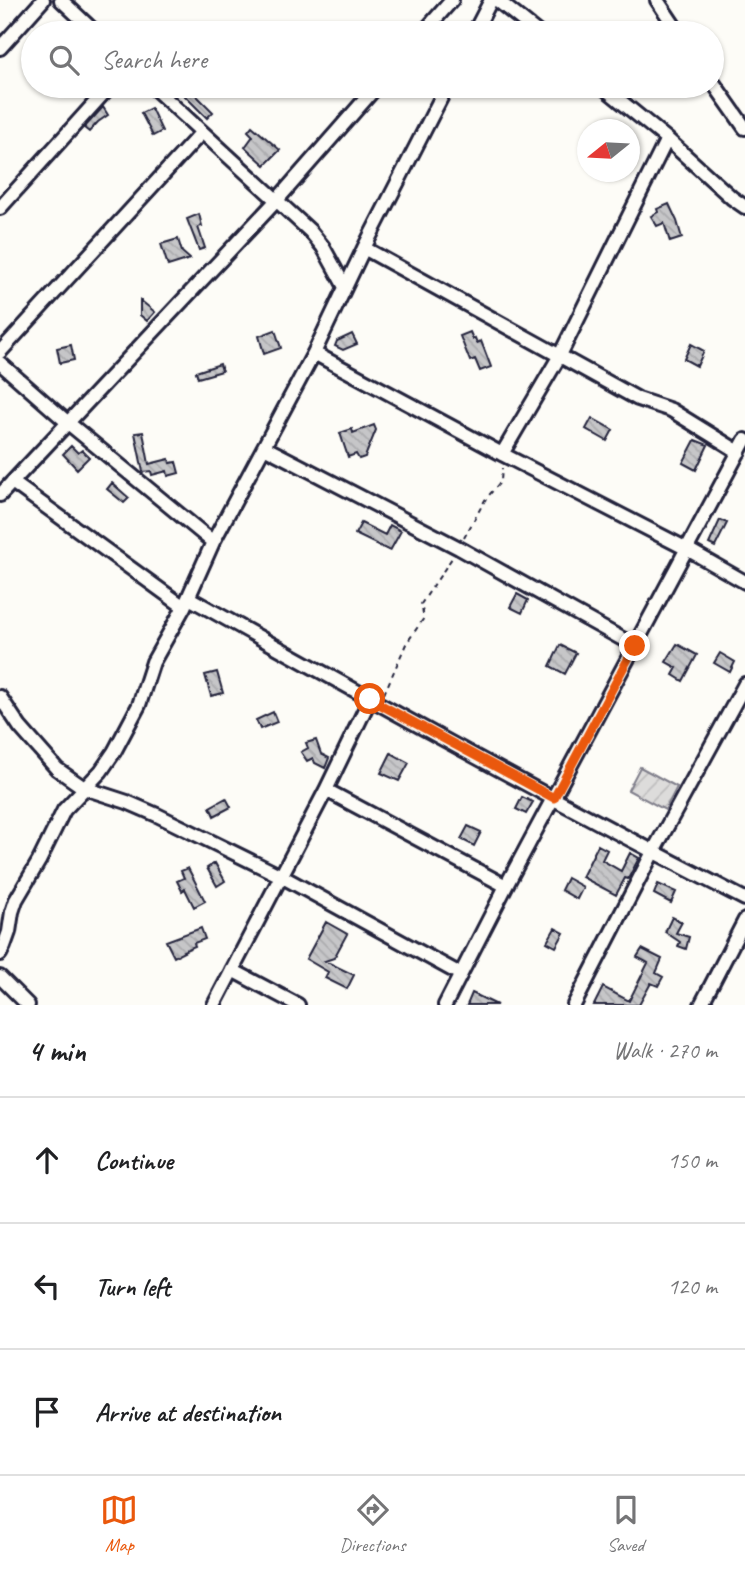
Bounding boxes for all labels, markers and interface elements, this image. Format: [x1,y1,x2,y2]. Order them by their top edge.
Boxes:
search box [21,21,724,98]
icon: search [45,41,83,79]
text: Search here [101,43,207,76]
north arrow [577,119,640,182]
route end [619,630,650,661]
route start [354,683,385,714]
text: 4 min [28,1032,85,1070]
text: Walk · 270 m [613,1036,717,1065]
icon: ahead [28,1141,66,1179]
text: Continue [95,1144,173,1177]
text: 150 m [668,1146,717,1175]
icon: left [28,1267,66,1305]
text: Turn left [95,1270,170,1303]
text: 120 m [668,1272,717,1301]
icon: arrive [28,1393,66,1431]
text: Arrive at destination [95,1396,281,1429]
tab: Map [100,1491,138,1557]
tab: Directions [339,1491,406,1557]
tab: Saved [607,1491,645,1557]

